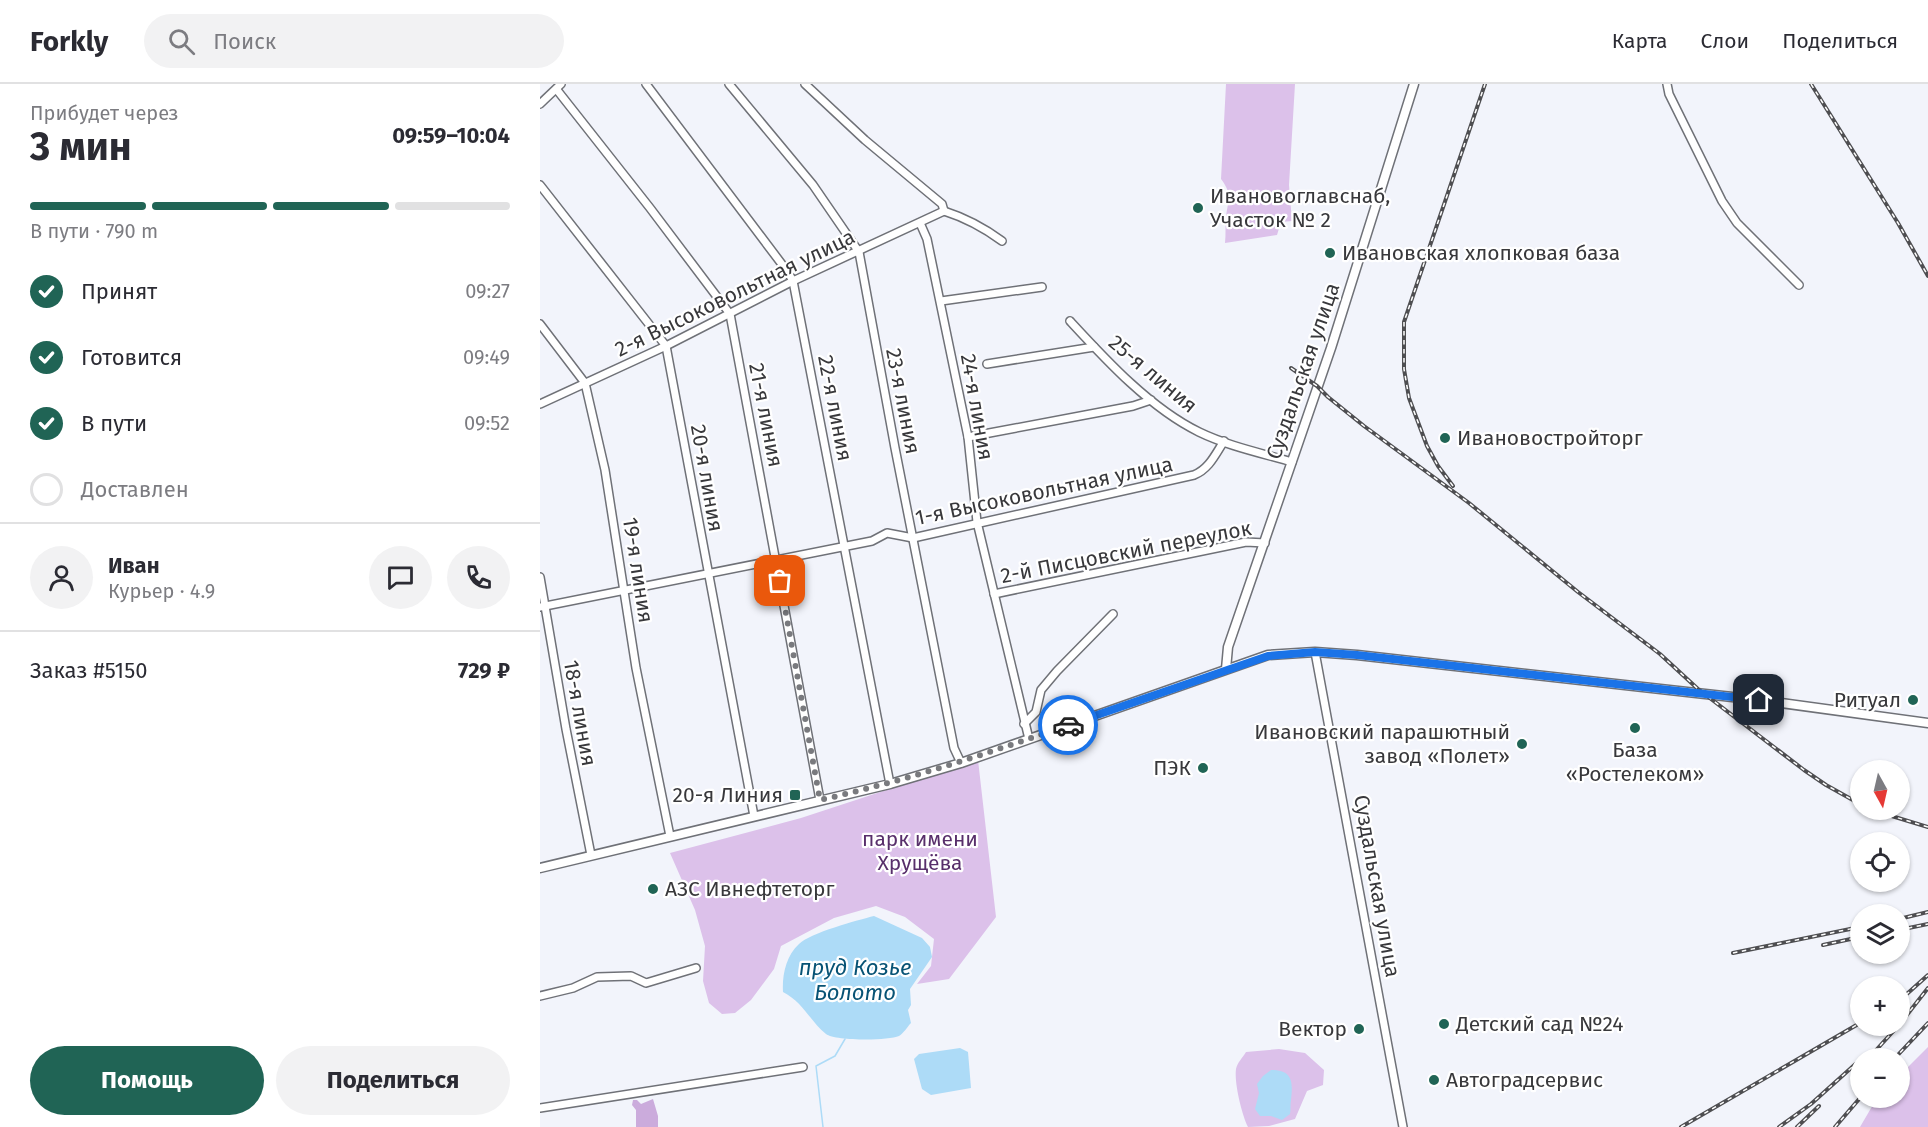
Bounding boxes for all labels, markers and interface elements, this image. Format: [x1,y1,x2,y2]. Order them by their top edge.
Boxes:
search box [144,14,564,68]
text: Forkly [30,25,108,58]
icon: search [165,25,198,58]
text: Поиск [213,28,276,55]
text: Карта [1612,28,1668,54]
text: Слои [1701,28,1749,54]
text: Поделиться [1782,28,1898,54]
text: Прибудет через [30,101,179,125]
text: 09:59–10:04 [392,122,510,149]
text: 3 мин [30,124,132,170]
place label: Ивановоглавснаб, Участок № 2 [1210,183,1390,233]
marker: Ивановоглавснаб, Участок № 2 [1191,201,1205,215]
text: В пути · 790 m [30,219,158,243]
street label: 2-я Высоковольтная улица [611,224,859,362]
place label: Ивановская хлопковая база [1342,240,1620,266]
marker: Ивановская хлопковая база [1323,246,1337,260]
icon: check [30,275,63,308]
text: Принят [81,278,157,305]
text: 09:27 [465,279,510,303]
street label: Суздальская улица [1261,279,1345,463]
street label: 25-я линия [1103,329,1203,419]
icon: check [30,341,63,374]
text: Готовится [81,344,182,371]
text: 09:49 [463,345,510,369]
street label: 23-я линия [880,346,926,456]
street label: 24-я линия [955,352,999,462]
street label: 22-я линия [812,353,858,463]
street label: 21-я линия [743,361,789,469]
icon: check [30,407,63,440]
text: В пути [81,410,147,437]
text: 09:52 [464,411,510,435]
street label: 20-я линия [685,422,729,534]
place label: Ивановостройторг [1457,425,1643,451]
marker: Ивановостройторг [1438,431,1452,445]
street label: 1-я Высоковольтная улица [913,451,1175,531]
text: Доставлен [81,476,189,503]
street label: 19-я линия [617,515,659,625]
street label: 2-й Писцовский переулок [999,515,1254,589]
button: person [30,546,93,609]
button: chat [369,546,432,609]
button: phone [447,546,510,609]
text: Иван [108,552,160,579]
pin [754,555,805,606]
icon: bag [763,564,796,597]
text: Курьер · 4.9 [108,579,215,603]
text: Заказ #5150 [30,657,147,684]
text: 729 ₽ [458,657,510,684]
street label: 18-я линия [558,658,602,768]
pin [1733,674,1784,725]
icon: home [1742,683,1775,716]
place label: Ритуал [1834,687,1901,713]
marker: Ритуал [1906,693,1920,707]
courier [1038,695,1098,755]
icon: car [1052,709,1085,742]
place label: Ивановский парашютный завод «Полет» [1254,719,1510,769]
marker: База «Ростелеком» [1628,721,1642,735]
marker: Ивановский парашютный завод «Полет» [1515,737,1529,751]
place label: База «Ростелеком» [1566,737,1704,787]
place label: ПЭК [1153,755,1192,781]
north arrow [1850,760,1910,820]
map controls [1850,760,1910,1108]
marker: ПЭК [1196,761,1210,775]
place label: 20-я Линия [673,782,783,808]
marker: 20-я Линия [788,788,802,802]
street label: Суздальская улица [1348,793,1406,979]
park label: парк имени Хрущёва [862,826,978,876]
button: locate [1850,832,1910,892]
place label: АЗС Ивнефтеторг [665,876,835,902]
marker: АЗС Ивнефтеторг [646,882,660,896]
button: layers [1850,904,1910,964]
water label: пруд Козье Болото [799,954,911,1006]
button: + [1850,976,1910,1036]
place label: Детский сад №24 [1455,1011,1624,1037]
place label: Вектор [1278,1016,1347,1042]
marker: Детский сад №24 [1437,1017,1451,1031]
marker: Вектор [1352,1022,1366,1036]
button: Помощь [30,1046,264,1115]
button: Поделиться [276,1046,510,1115]
button: − [1850,1048,1910,1108]
place label: Автоградсервис [1446,1067,1603,1093]
marker: Автоградсервис [1427,1073,1441,1087]

